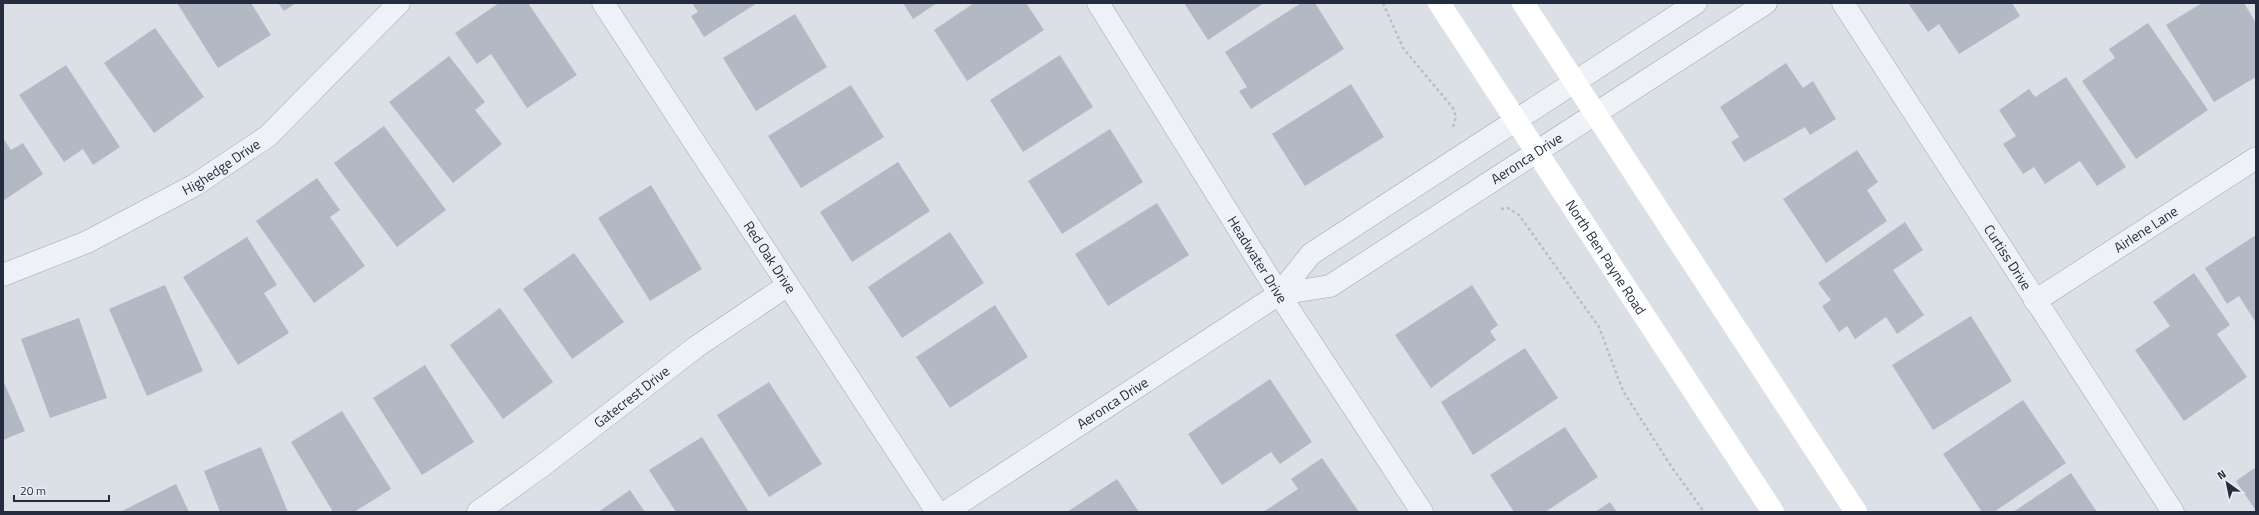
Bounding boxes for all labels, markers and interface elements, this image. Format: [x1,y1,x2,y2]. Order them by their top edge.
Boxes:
street label: Aeronca Drive [1486,127,1566,189]
street label: Highedge Drive [178,133,264,200]
street label: North Ben Payne Road [1561,195,1652,318]
street label: Airlene Lane [2109,200,2182,257]
street label: Headwater Drive [1223,212,1293,307]
street label: Red Oak Drive [739,217,802,297]
street label: Curtiss Drive [1979,220,2037,294]
street label: Gatecrest Drive [589,360,674,432]
street label: Aeronca Drive [1072,371,1152,434]
north arrow [2207,463,2247,503]
text: N [2214,466,2229,483]
scale bar [14,477,109,503]
text: 20 m [20,481,46,500]

